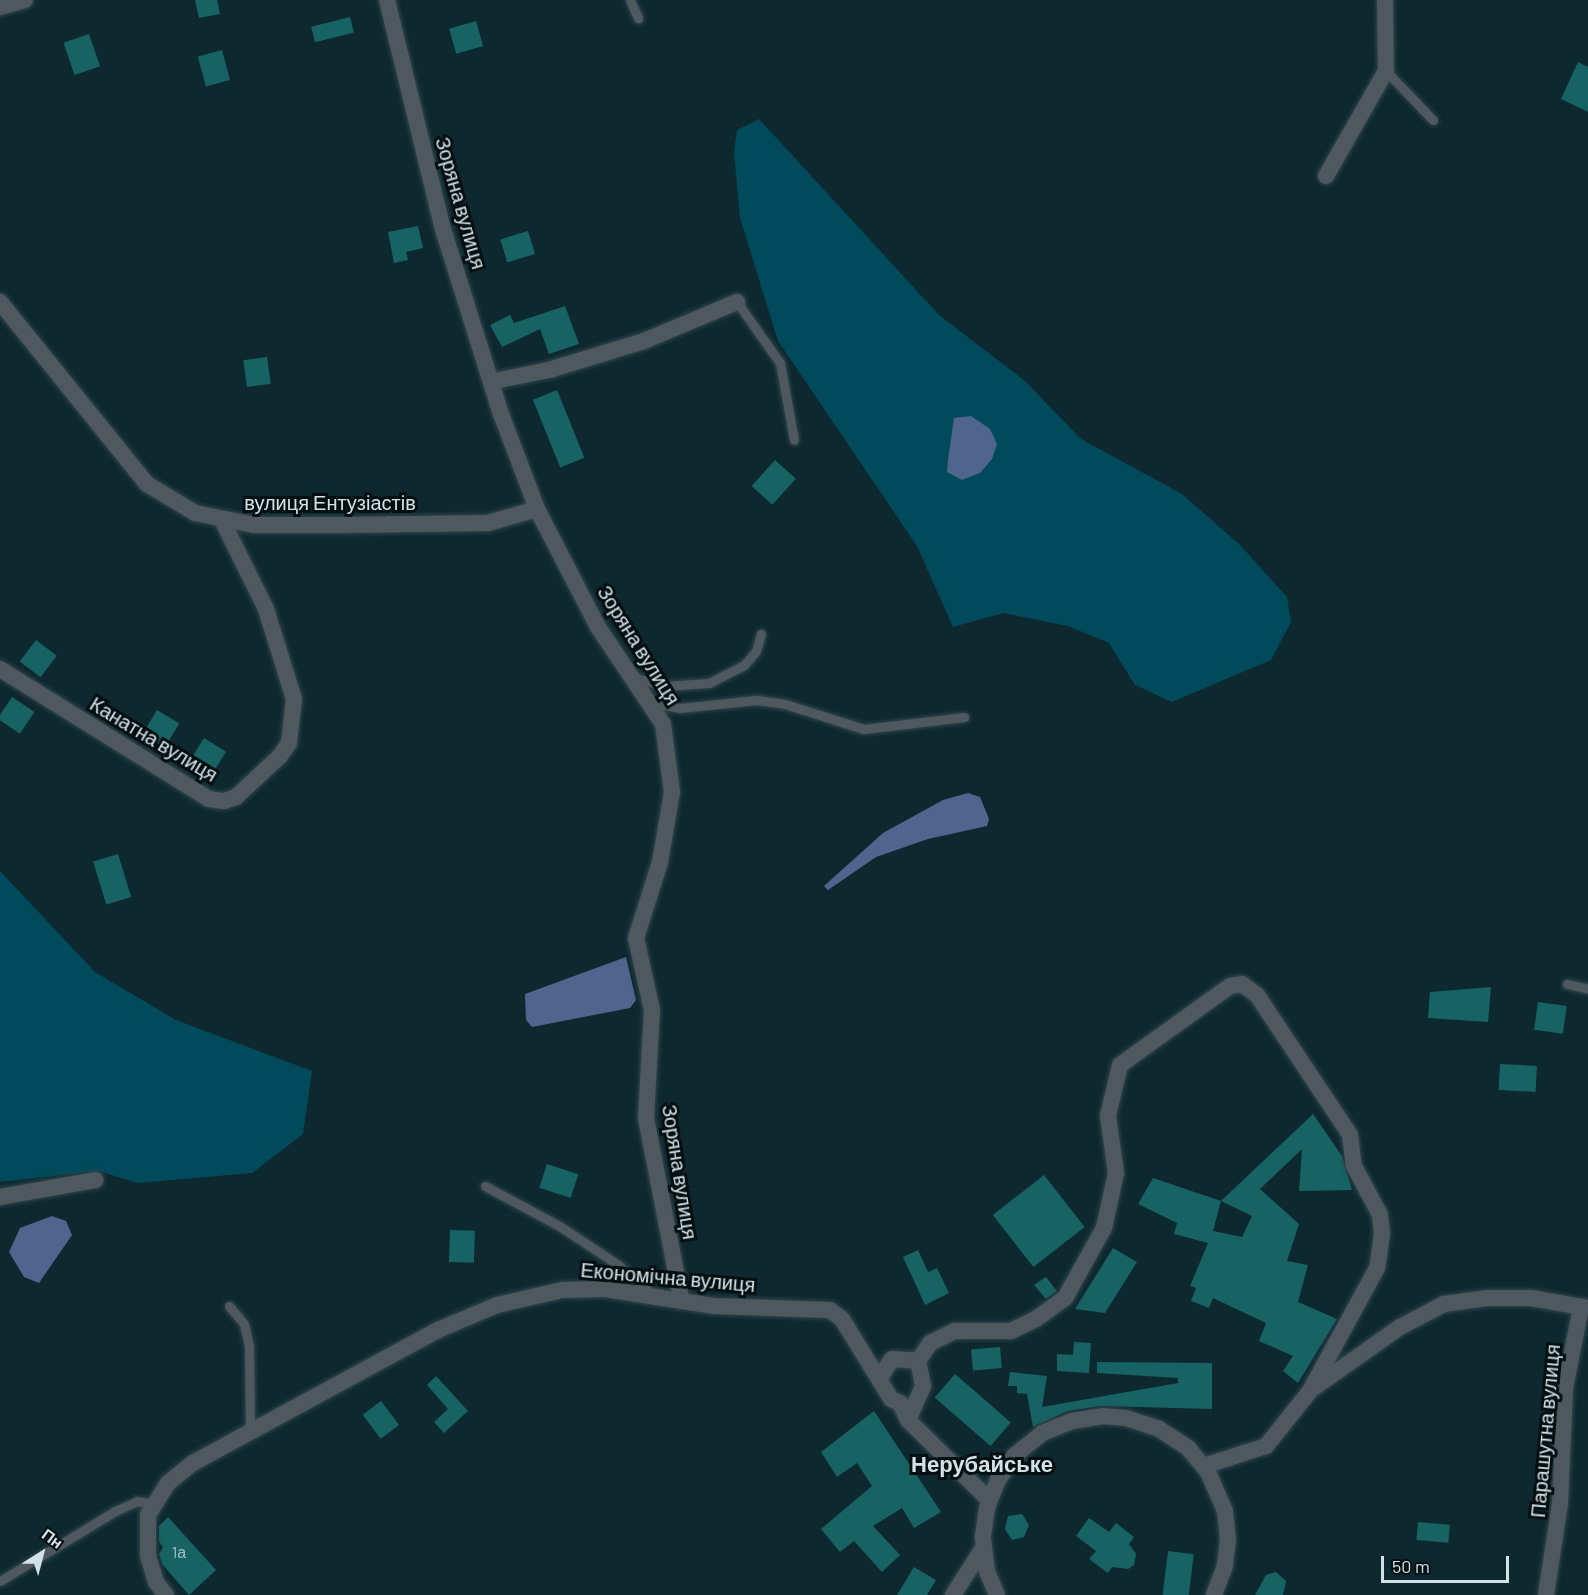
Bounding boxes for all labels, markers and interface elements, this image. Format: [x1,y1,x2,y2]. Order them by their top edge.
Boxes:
street label: Зоряна вулиця [431,134,491,272]
street label: вулиця Ентузіастів [244,490,416,514]
street label: Зоряна вулиця [593,581,685,709]
street label: Канатна вулиця [86,691,222,787]
street label: Зоряна вулиця [658,1103,702,1241]
street label: Економічна вулиця [580,1257,756,1297]
street label: Парашутна вулиця [1525,1343,1565,1519]
district label: Нерубайське [911,1451,1053,1477]
north arrow [12,1523,72,1583]
text: Пн [39,1524,67,1552]
house number: 1а [172,1542,186,1562]
scale bar [1384,1544,1512,1582]
text: 50 m [1392,1555,1430,1577]

